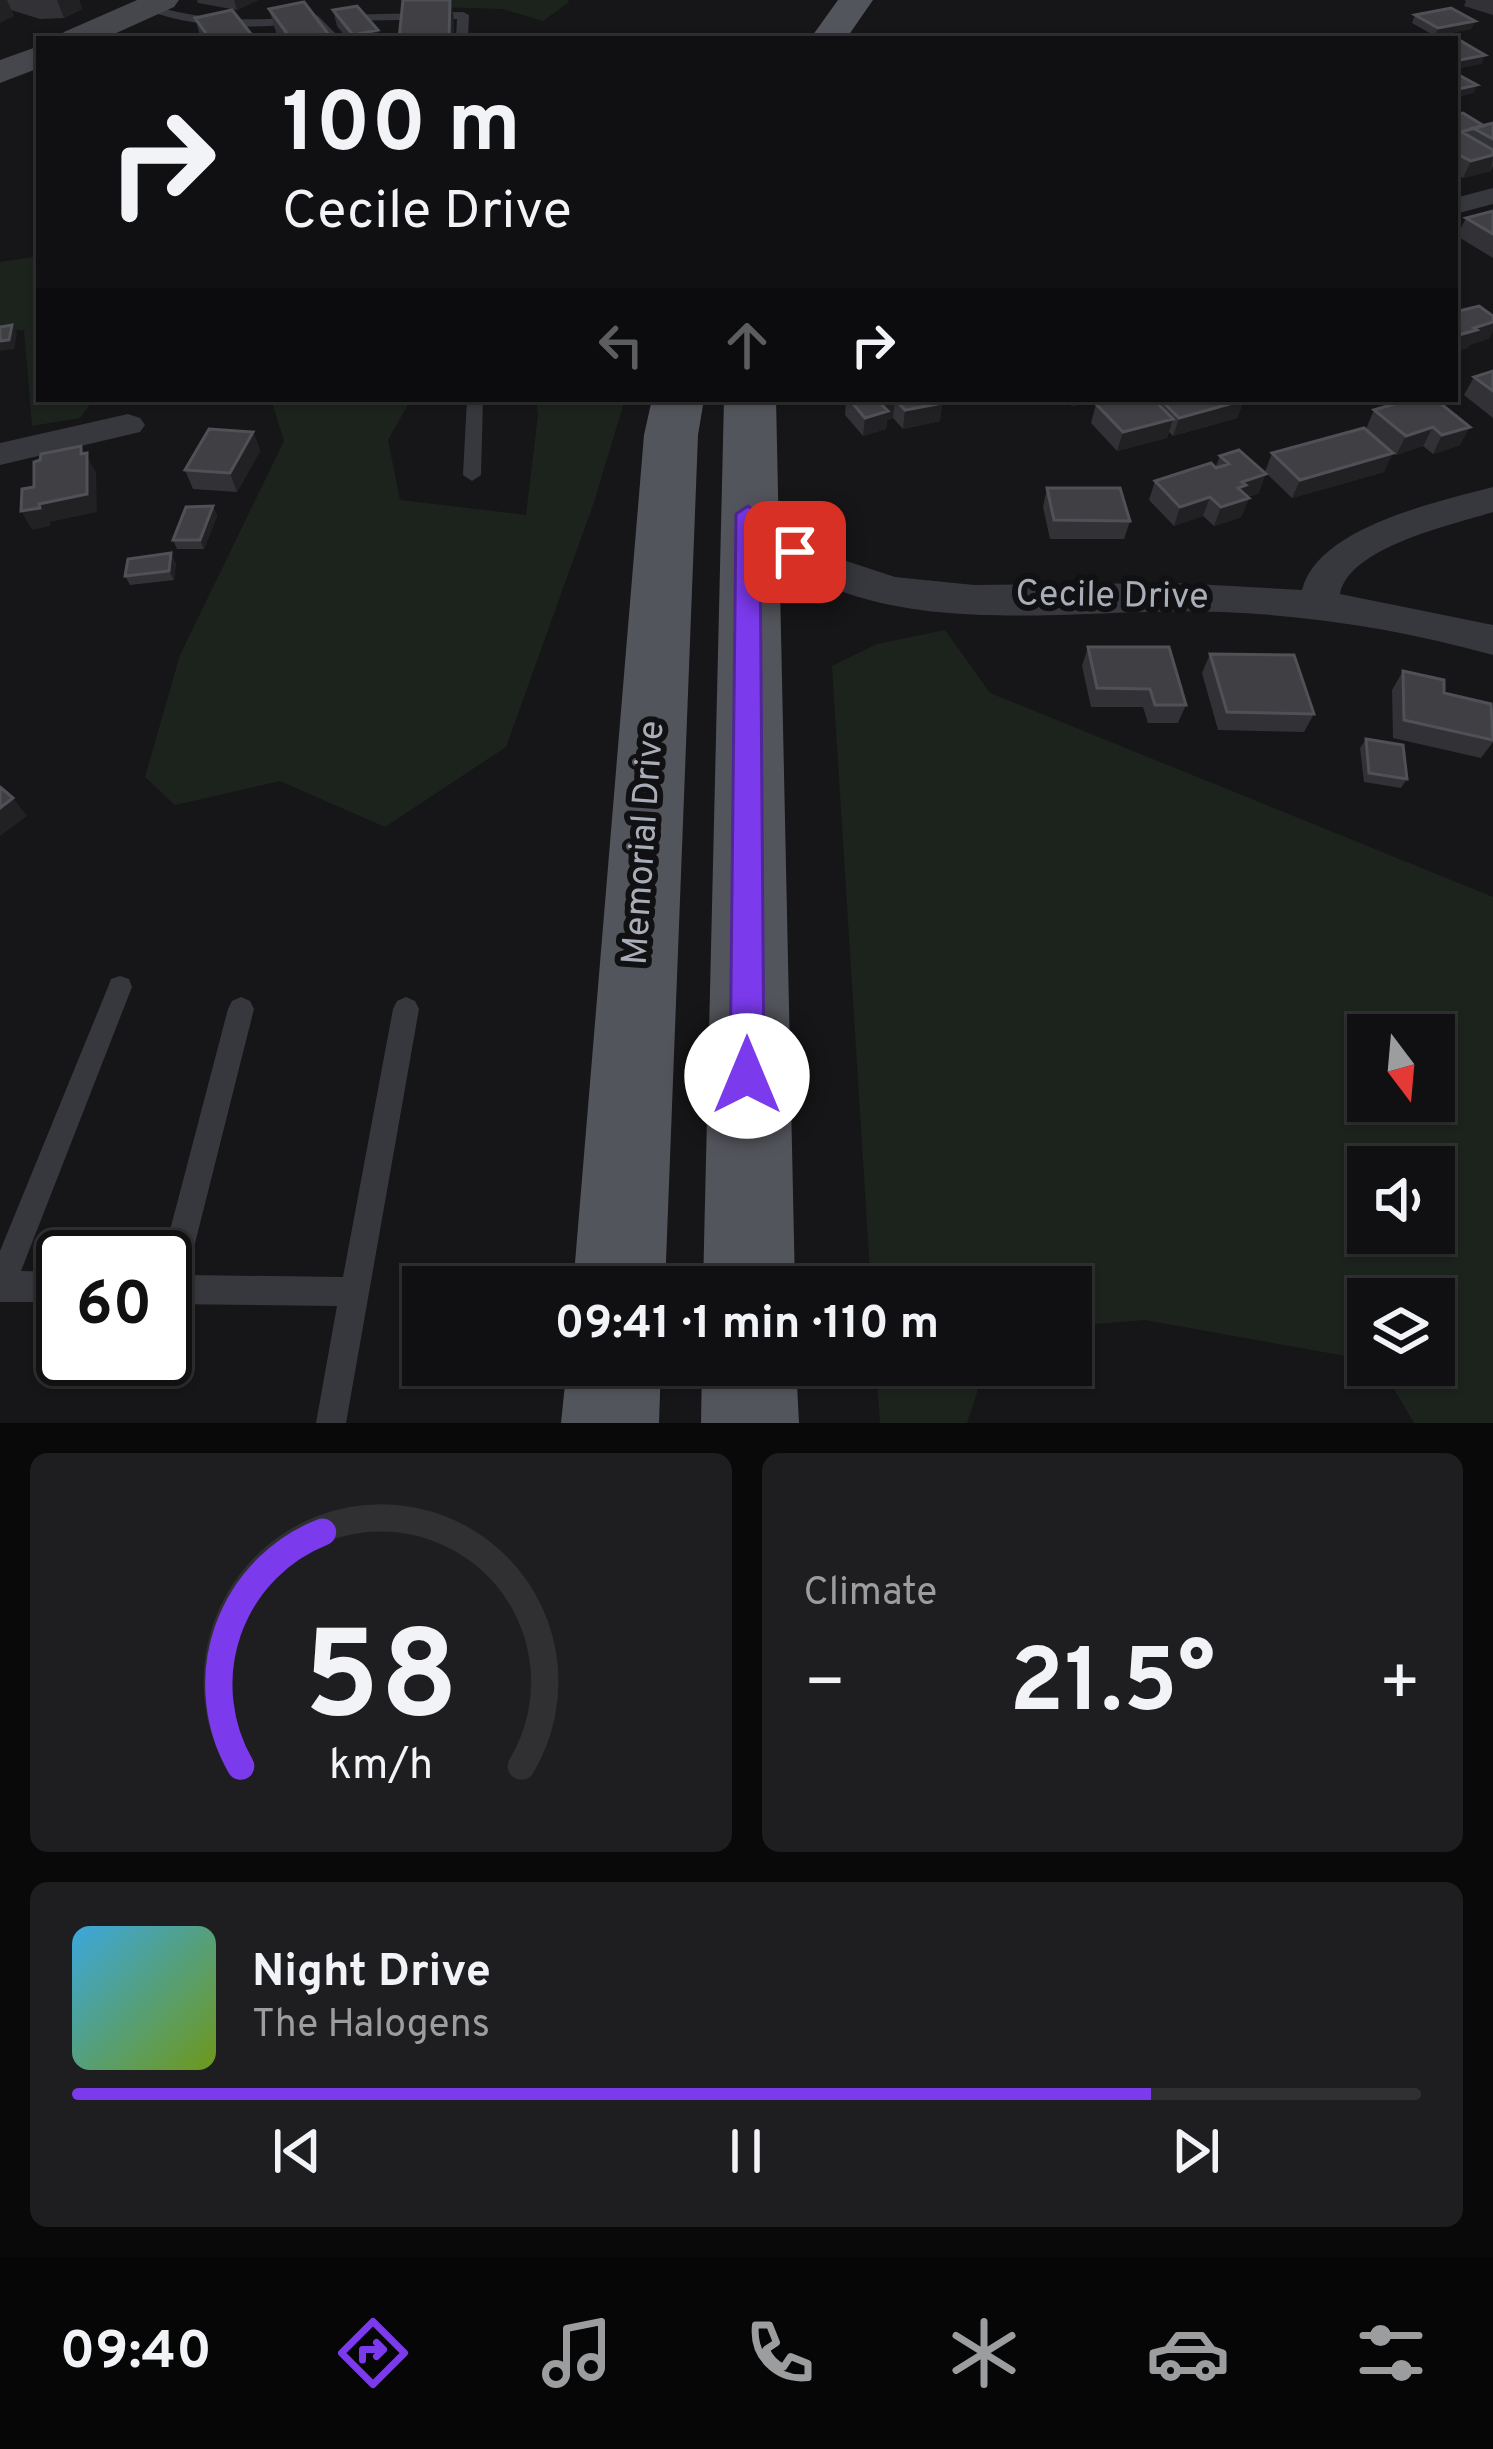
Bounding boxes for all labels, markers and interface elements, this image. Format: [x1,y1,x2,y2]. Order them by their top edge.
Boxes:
text: 100 m [282,75,521,181]
icon: right [84,84,240,240]
text: Cecile Drive [282,179,572,248]
icon: left [588,312,654,378]
icon: ahead [714,312,780,378]
icon: right [840,312,906,378]
pin [744,501,846,603]
icon: arrive [762,519,828,585]
street label: Cecile Drive [1015,572,1209,622]
street label: Memorial Drive [614,719,676,967]
position arrow [684,1013,810,1139]
north arrow [1347,1014,1455,1122]
map controls [1347,1014,1455,1386]
button: sound [1347,1146,1455,1254]
speed limit sign: 60 [36,1230,192,1386]
button: layers [1347,1278,1455,1386]
text: 09:41 · 1 min · 110 m [555,1297,939,1354]
text: Climate [804,1570,937,1619]
text: 58 [303,1605,458,1763]
text: 21.5° [1009,1630,1215,1743]
text: − [804,1645,846,1728]
text: + [1378,1645,1421,1728]
text: km/h [329,1739,433,1793]
text: Night Drive [252,1945,491,2002]
text: The Halogens [252,2002,490,2051]
icon: previous [264,2118,330,2184]
icon: pause [713,2118,779,2184]
icon: next [1163,2118,1229,2184]
icon: directions [331,2311,415,2395]
icon: music [535,2311,619,2395]
icon: phone [738,2311,822,2395]
icon: climate [942,2311,1026,2395]
icon: car [1146,2311,1230,2395]
icon: filters [1349,2311,1433,2395]
text: 09:40 [60,2319,212,2388]

